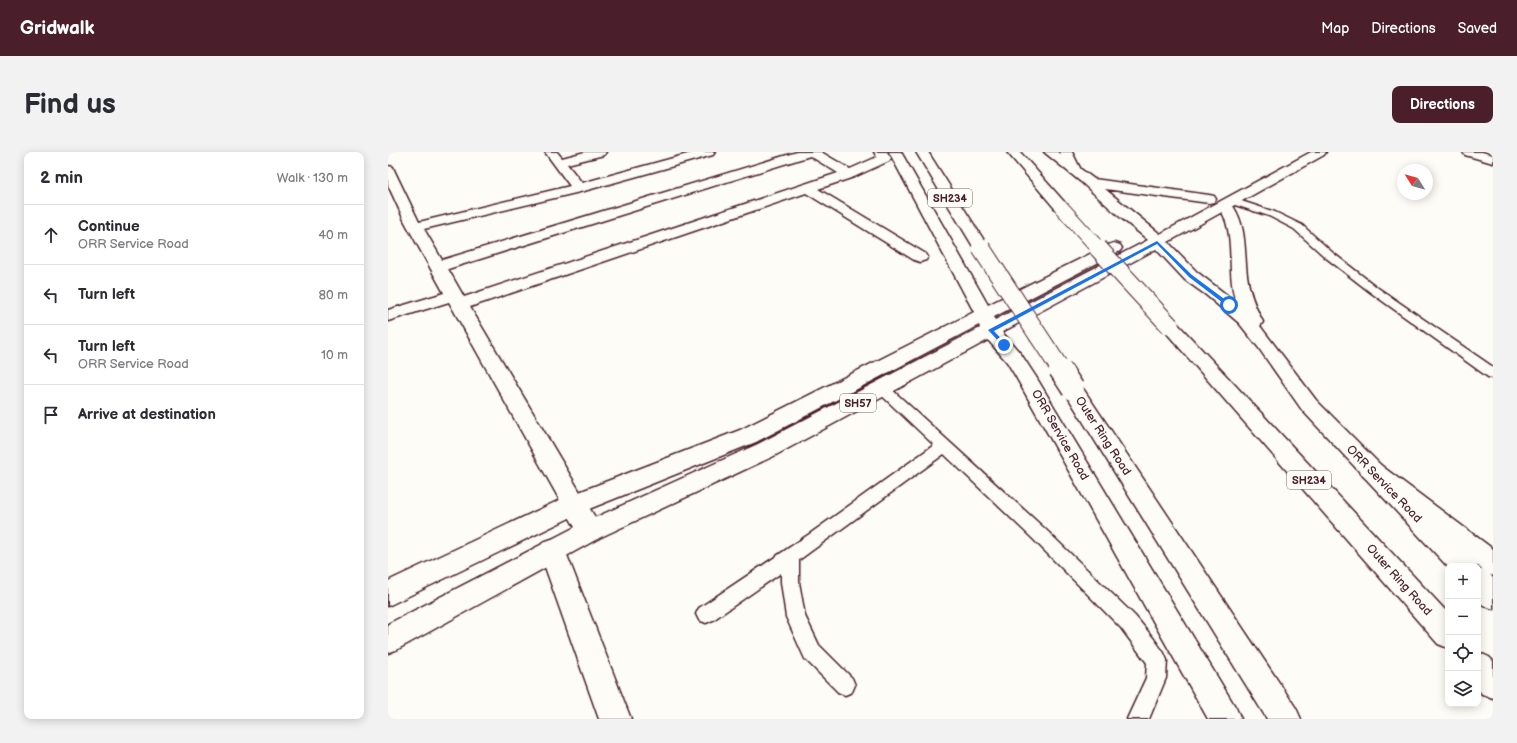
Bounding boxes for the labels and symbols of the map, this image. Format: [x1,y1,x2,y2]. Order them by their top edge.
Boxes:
north arrow [1397,164,1433,200]
road number: SH234 [928,189,972,207]
route start [1220,296,1238,314]
route end [995,336,1013,354]
street label: ORR Service Road [1028,387,1092,483]
road number: SH57 [840,394,876,412]
street label: Outer Ring Road [1072,394,1134,478]
street label: ORR Service Road [1343,442,1425,526]
road number: SH234 [1287,471,1331,489]
street label: Outer Ring Road [1363,541,1435,619]

